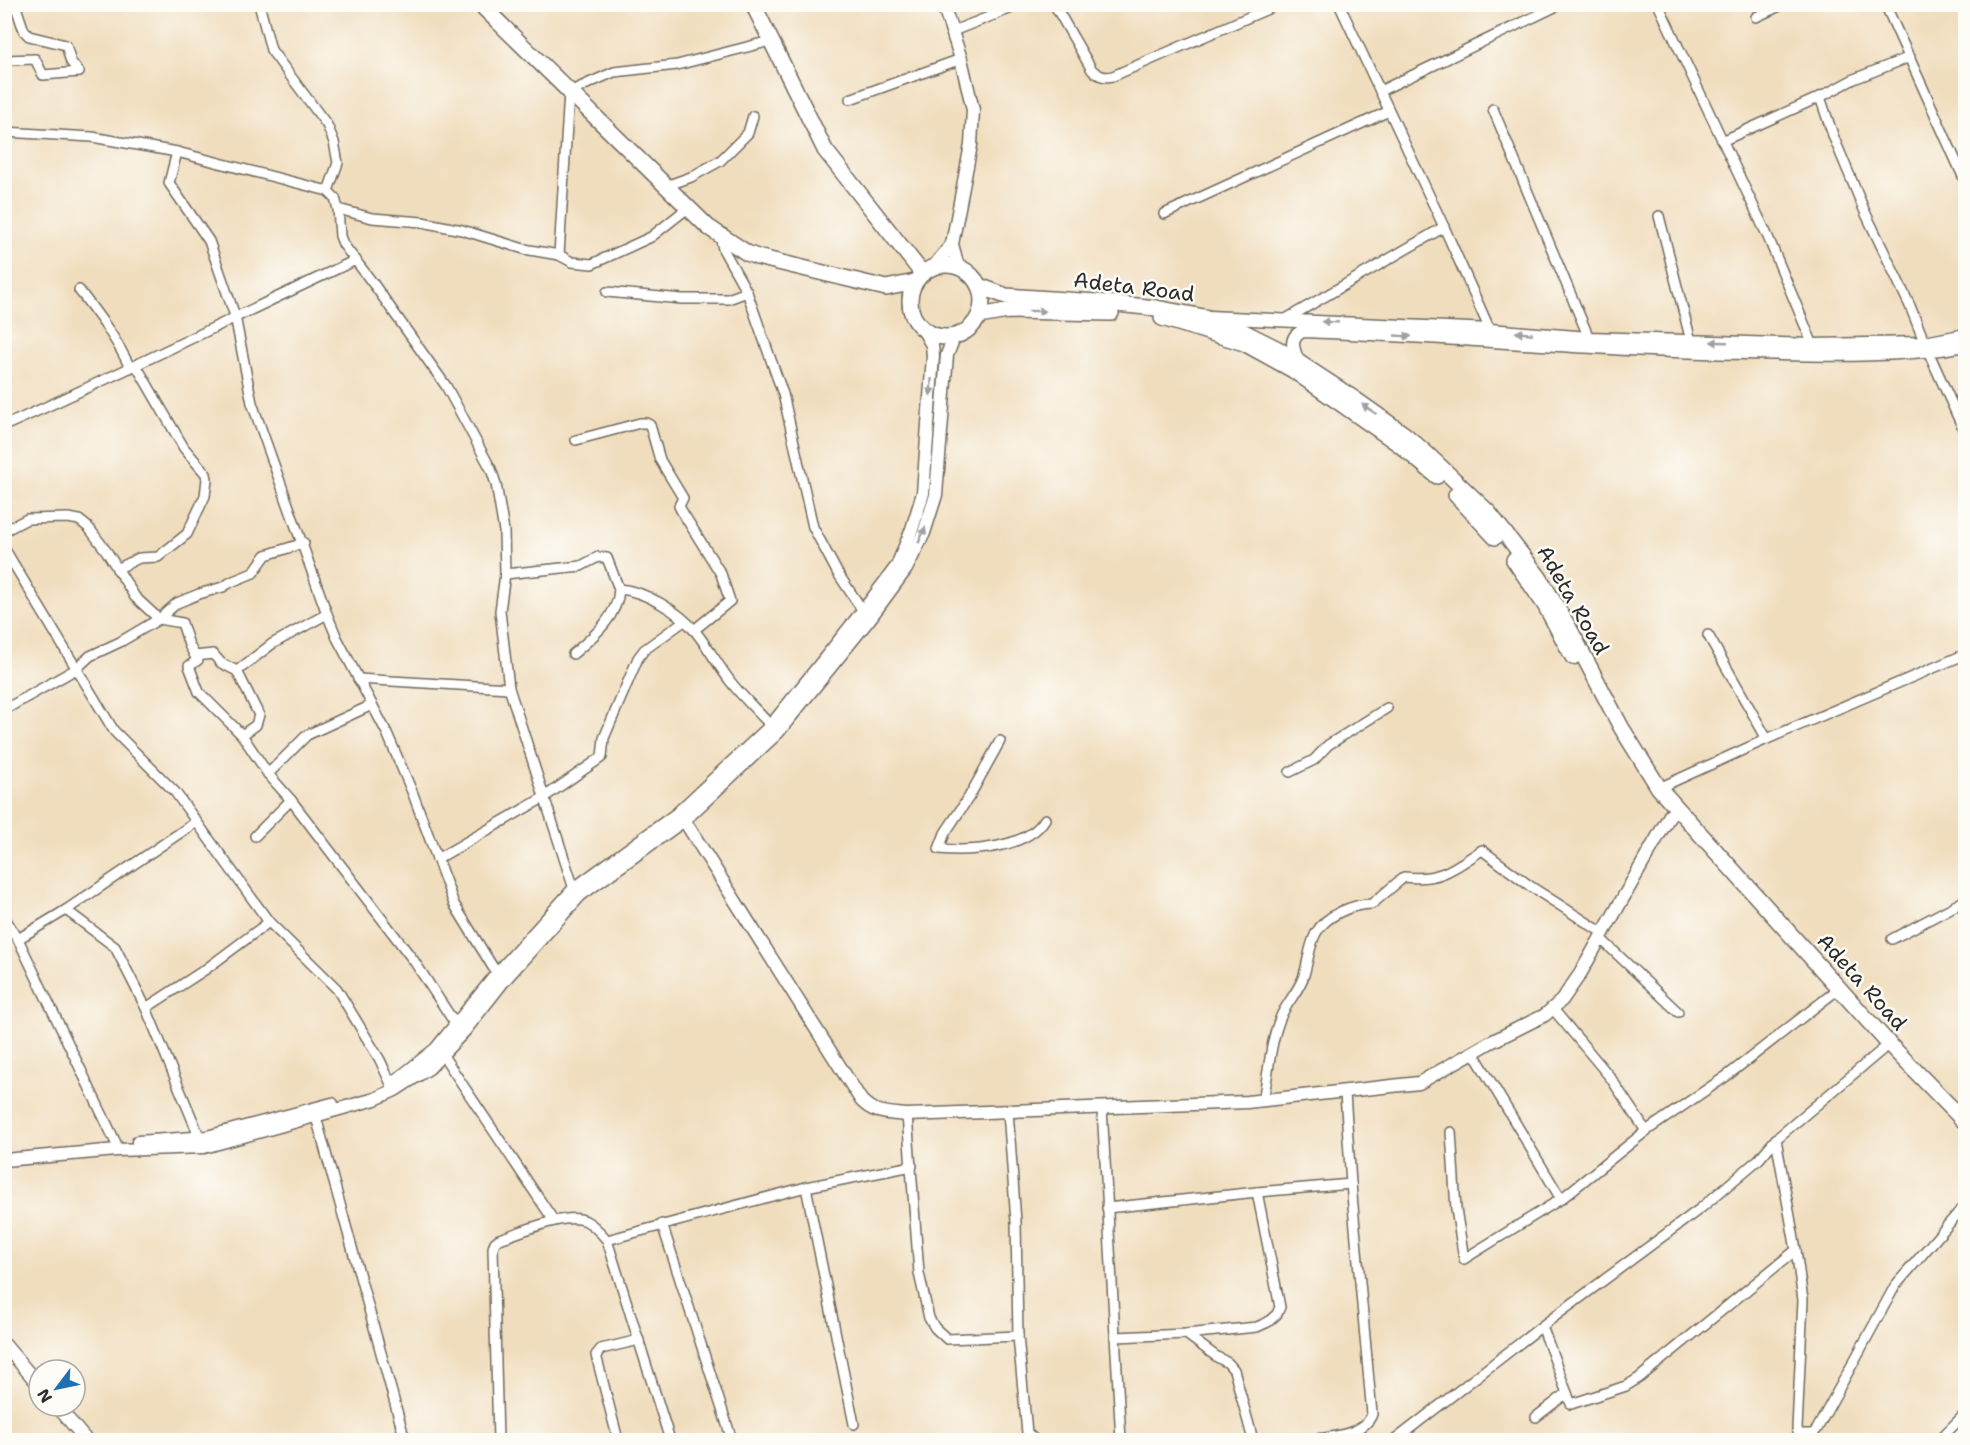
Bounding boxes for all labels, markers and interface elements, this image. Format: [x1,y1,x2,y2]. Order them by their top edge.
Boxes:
street label: Adeta Road [1072,266,1196,308]
one-way arrow [1028,306,1047,316]
one-way arrow [1320,317,1339,326]
one-way arrow [1515,328,1534,338]
one-way arrow [1394,332,1413,341]
one-way arrow [1709,337,1728,347]
one-way arrow [926,378,935,397]
one-way arrow [1362,403,1378,415]
one-way arrow [918,526,927,544]
street label: Adeta Road [1530,540,1616,660]
street label: Adeta Road [1811,927,1913,1037]
north arrow [27,1358,87,1418]
text: N [32,1385,57,1407]

